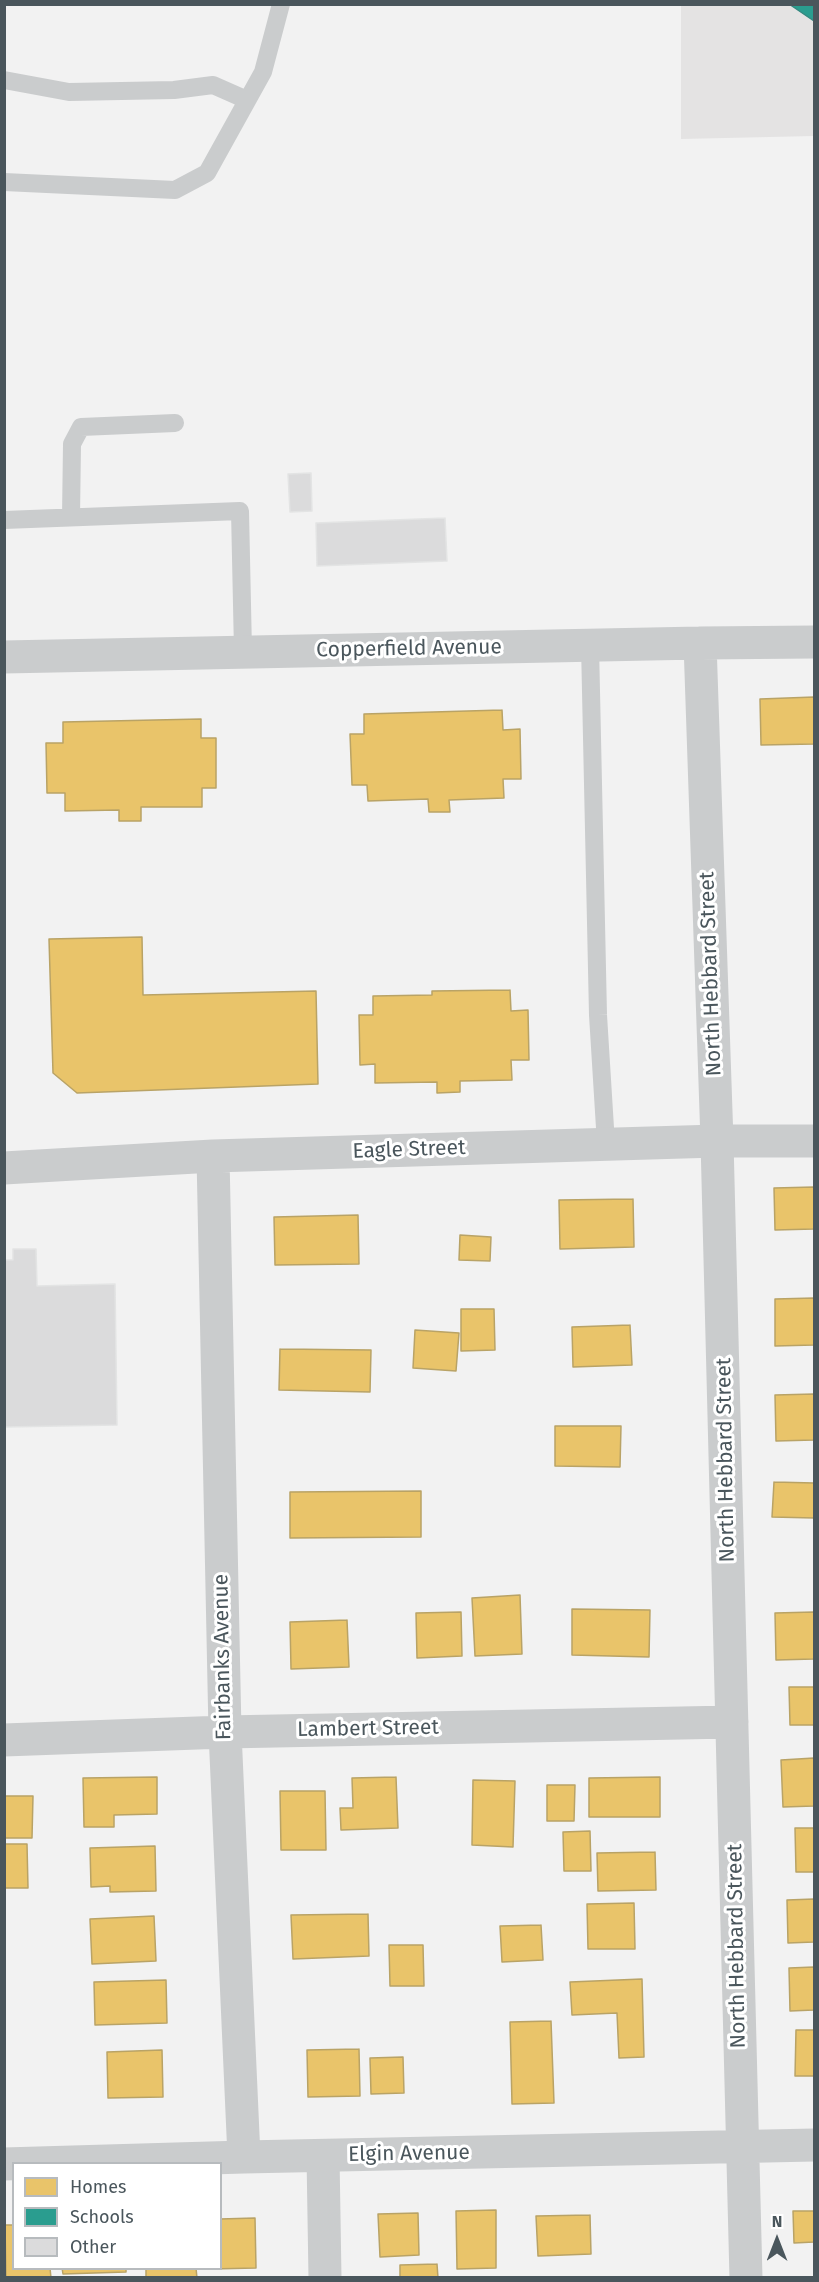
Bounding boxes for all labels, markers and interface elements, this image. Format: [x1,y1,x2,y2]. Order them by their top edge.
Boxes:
street label: Copperfield Avenue [316,635,502,663]
street label: North Hebbard Street [695,871,727,1077]
street label: Eagle Street [352,1135,466,1165]
street label: North Hebbard Street [712,1357,740,1563]
street label: Fairbanks Avenue [209,1574,237,1740]
street label: Lambert Street [297,1715,439,1743]
street label: North Hebbard Street [723,1843,751,2049]
street label: Elgin Avenue [348,2140,470,2168]
legend [12,2162,222,2270]
text: Homes [70,2176,126,2198]
text: Schools [70,2206,134,2228]
north arrow [747,2210,807,2270]
text: N [772,2212,782,2231]
text: Other [70,2236,116,2258]

